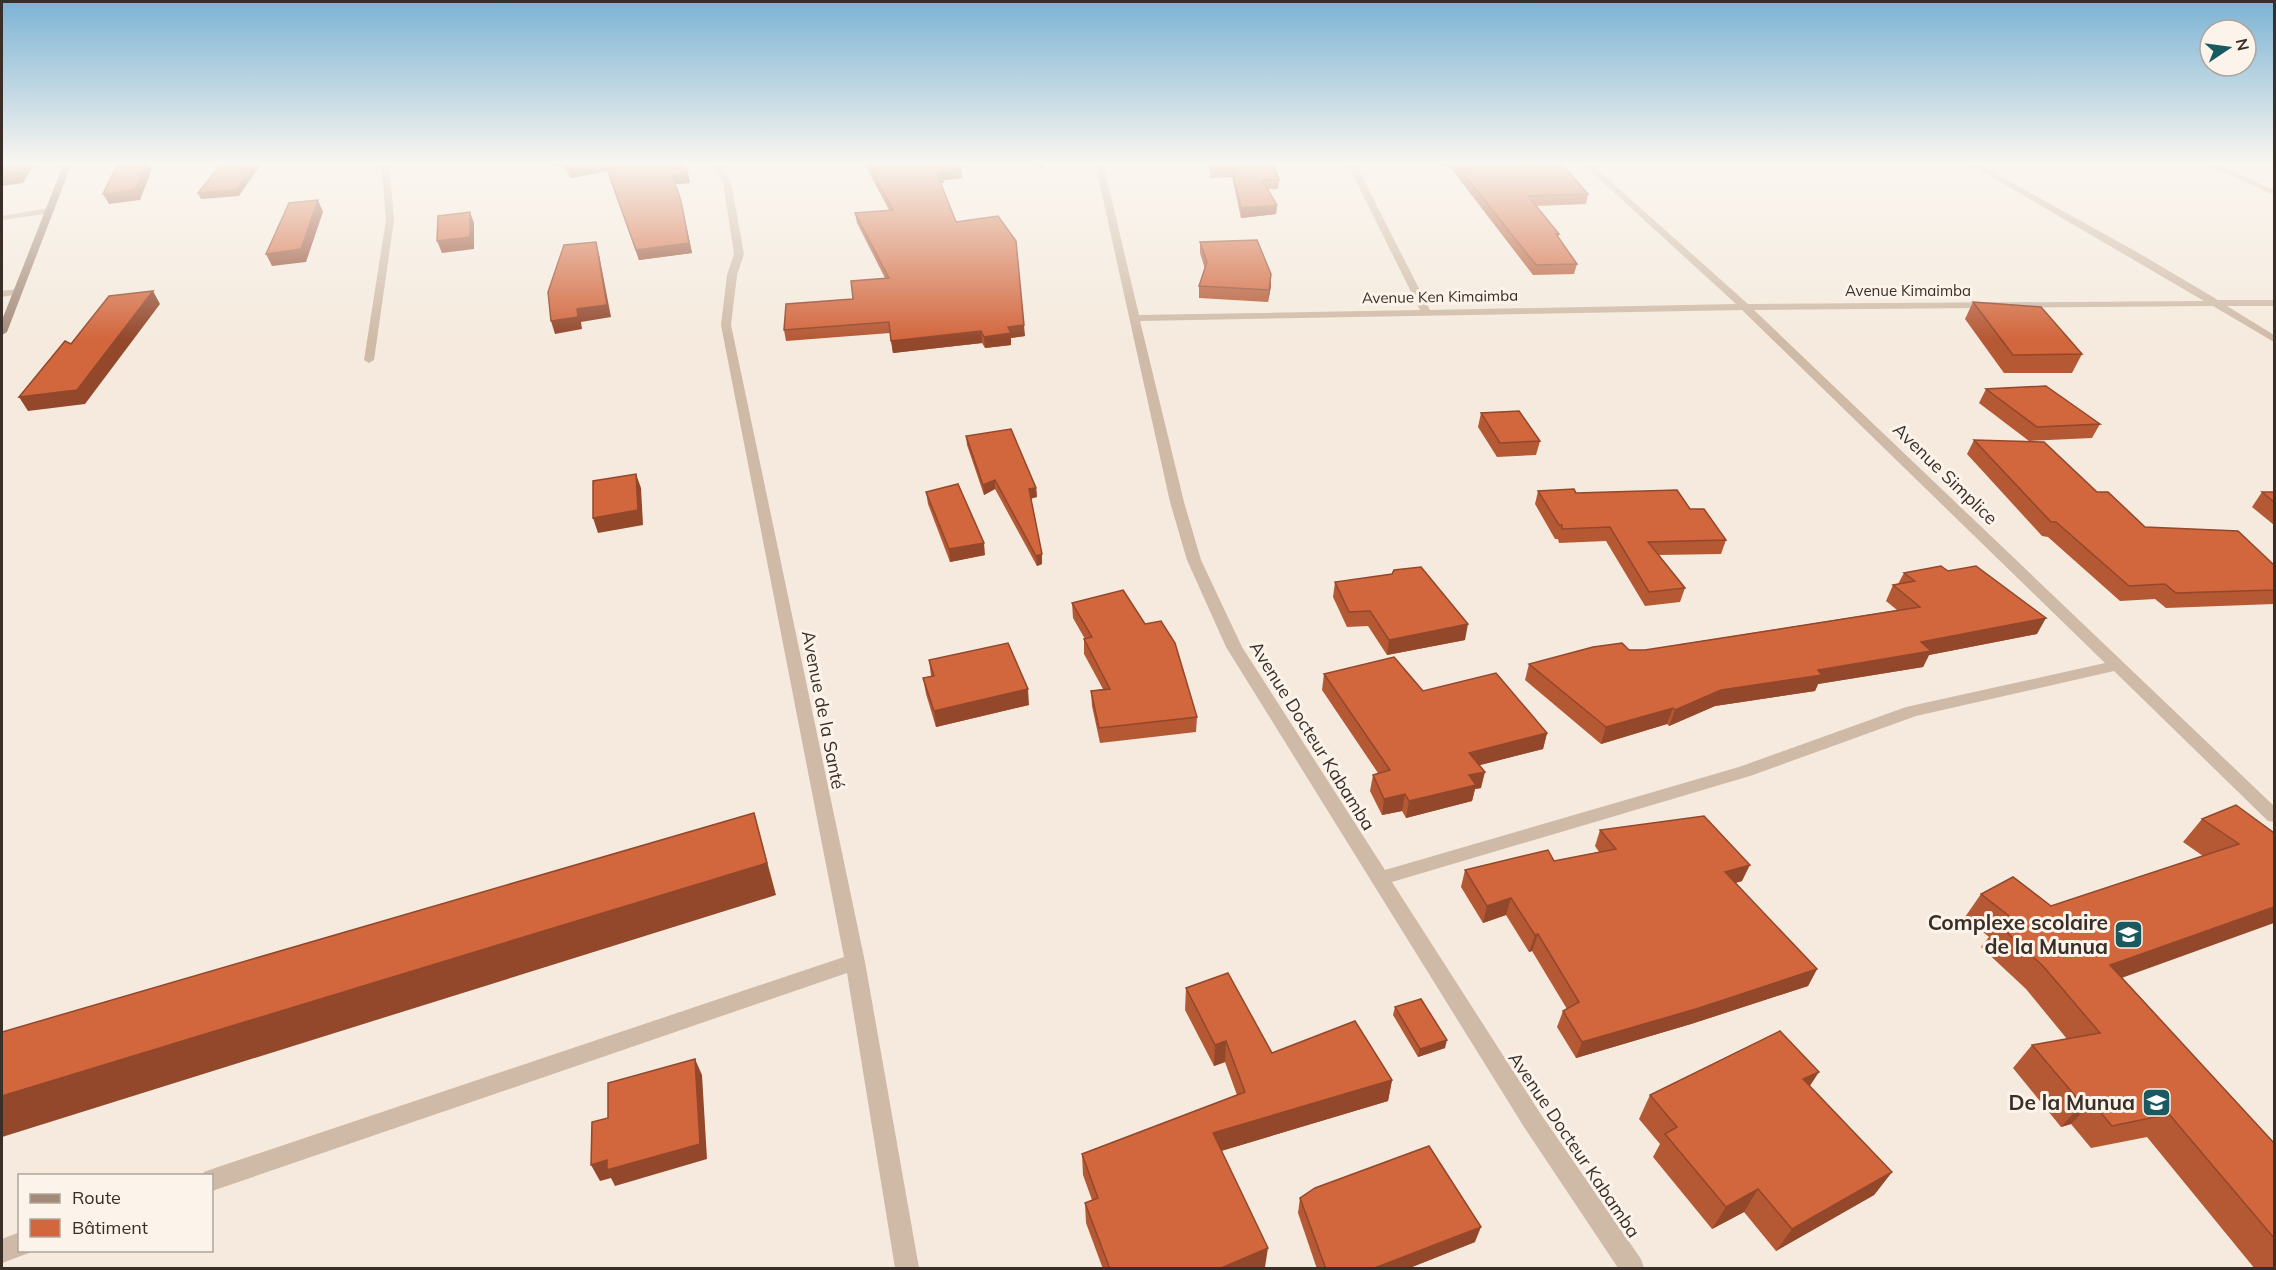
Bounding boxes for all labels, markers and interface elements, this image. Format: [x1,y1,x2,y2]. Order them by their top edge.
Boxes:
north arrow [2198,18,2258,78]
text: N [2232,36,2254,53]
street label: Avenue Kimaimba [1845,281,1971,300]
street label: Avenue Ken Kimaimba [1362,286,1518,307]
street label: Avenue Simplice [1888,418,2002,529]
street label: Avenue de la Santé [797,629,850,791]
street label: Avenue Docteur Kabamba [1245,637,1380,835]
place label: Complexe scolaire de la Munua [1928,909,2108,959]
school or university icon: Complexe scolaire de la Munua [2113,919,2145,951]
street label: Avenue Docteur Kabamba [1504,1048,1645,1242]
school or university icon: De la Munua [2140,1087,2172,1119]
place label: De la Munua [2008,1089,2135,1115]
legend [18,1174,213,1252]
text: Route [72,1186,121,1209]
text: Bâtiment [72,1216,148,1239]

